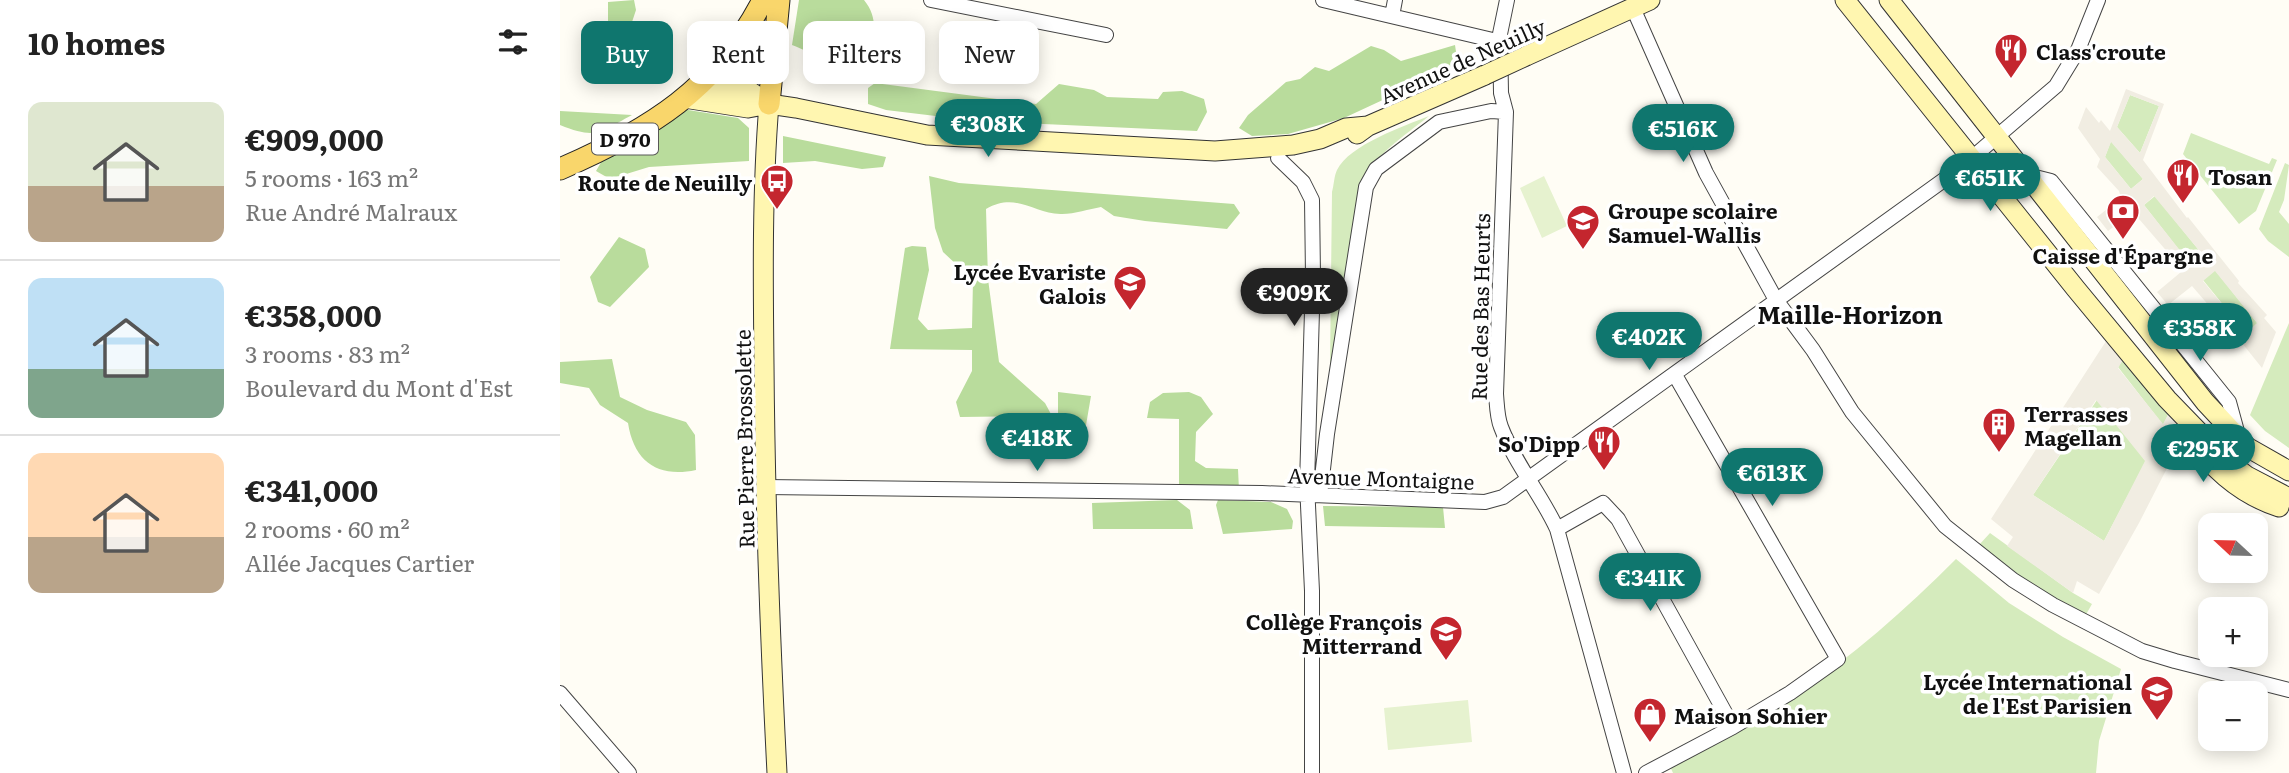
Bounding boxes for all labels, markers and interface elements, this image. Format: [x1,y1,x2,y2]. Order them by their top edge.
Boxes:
street label: Avenue de Neuilly [1374,9,1551,111]
text: 10 homes [28,20,165,64]
chip: Buy [581,21,673,84]
chip: Rent [687,21,789,84]
chip: Filters [803,21,925,84]
chip: New [939,21,1039,84]
icon: filters [494,23,532,61]
restaurant icon: Class'croute [1992,31,2030,80]
place label: Class'croute [2036,35,2166,66]
pin: €308K [939,100,1037,159]
pin: €516K [1634,104,1732,164]
text: €308K [951,105,1025,139]
text: €516K [1648,110,1718,144]
text: €909,000 [245,116,384,160]
road number: D 970 [592,124,658,154]
icon: home [84,130,168,214]
pin: €651K [1941,154,2039,213]
restaurant icon: Tosan [2164,156,2202,205]
text: €651K [1955,159,2025,193]
text: 5 rooms · 163 m² [245,160,418,194]
place label: Tosan [2208,160,2273,191]
bus stop icon: Route de Neuilly [758,162,796,211]
place label: Route de Neuilly [578,166,752,197]
bank icon: Caisse d'Épargne [2104,192,2142,241]
text: Rue André Malraux [245,194,457,228]
place label: Groupe scolaire Samuel-Wallis [1608,194,1778,249]
school or university icon: Groupe scolaire Samuel-Wallis [1564,202,1602,251]
street label: Rue des Bas Heurts [1462,213,1496,401]
place label: Caisse d'Épargne [2033,239,2214,270]
place label: Lycée Evariste Galois [954,255,1106,310]
school or university icon: Lycée Evariste Galois [1111,263,1149,312]
pin: €909K [1245,268,1343,328]
text: €909K [1257,274,1331,308]
text: €358,000 [245,292,382,336]
district label: Maille-Horizon [1757,296,1943,331]
pin: €358K [2151,304,2249,363]
icon: home [84,306,168,390]
text: €358K [2164,309,2236,343]
pin: €402K [1600,312,1698,372]
text: €402K [1612,318,1686,352]
street label: Rue Pierre Brossolette [726,329,760,549]
text: 3 rooms · 83 m² [245,336,410,370]
text: Boulevard du Mont d'Est [245,370,513,404]
place label: Terrasses Magellan [2024,397,2128,452]
building icon: Terrasses Magellan [1980,405,2018,454]
pin: €418K [988,414,1086,473]
text: €418K [1002,419,1072,453]
restaurant icon: So'Dipp [1585,423,1623,472]
pin: €295K [2154,424,2252,484]
place label: So'Dipp [1498,427,1580,458]
text: €295K [2167,430,2239,464]
pin: €613K [1723,448,1821,508]
text: €613K [1737,454,1807,488]
street label: Avenue Montaigne [1287,458,1475,496]
text: €341,000 [245,467,378,511]
icon: home [84,481,168,565]
text: 2 rooms · 60 m² [245,511,410,545]
north arrow [2198,513,2268,583]
map controls [2198,513,2268,751]
text: Allée Jacques Cartier [245,545,474,579]
pin: €341K [1601,554,1699,613]
text: €341K [1615,559,1685,593]
button: + [2198,597,2268,667]
place label: Collège François Mitterrand [1246,605,1422,660]
school or university icon: Collège François Mitterrand [1427,613,1465,662]
place label: Lycée International de l'Est Parisien [1923,665,2132,720]
school or university icon: Lycée International de l'Est Parisien [2138,673,2176,722]
button: − [2198,681,2268,751]
shop icon: Maison Sohier [1631,695,1669,744]
place label: Maison Sohier [1674,699,1828,730]

